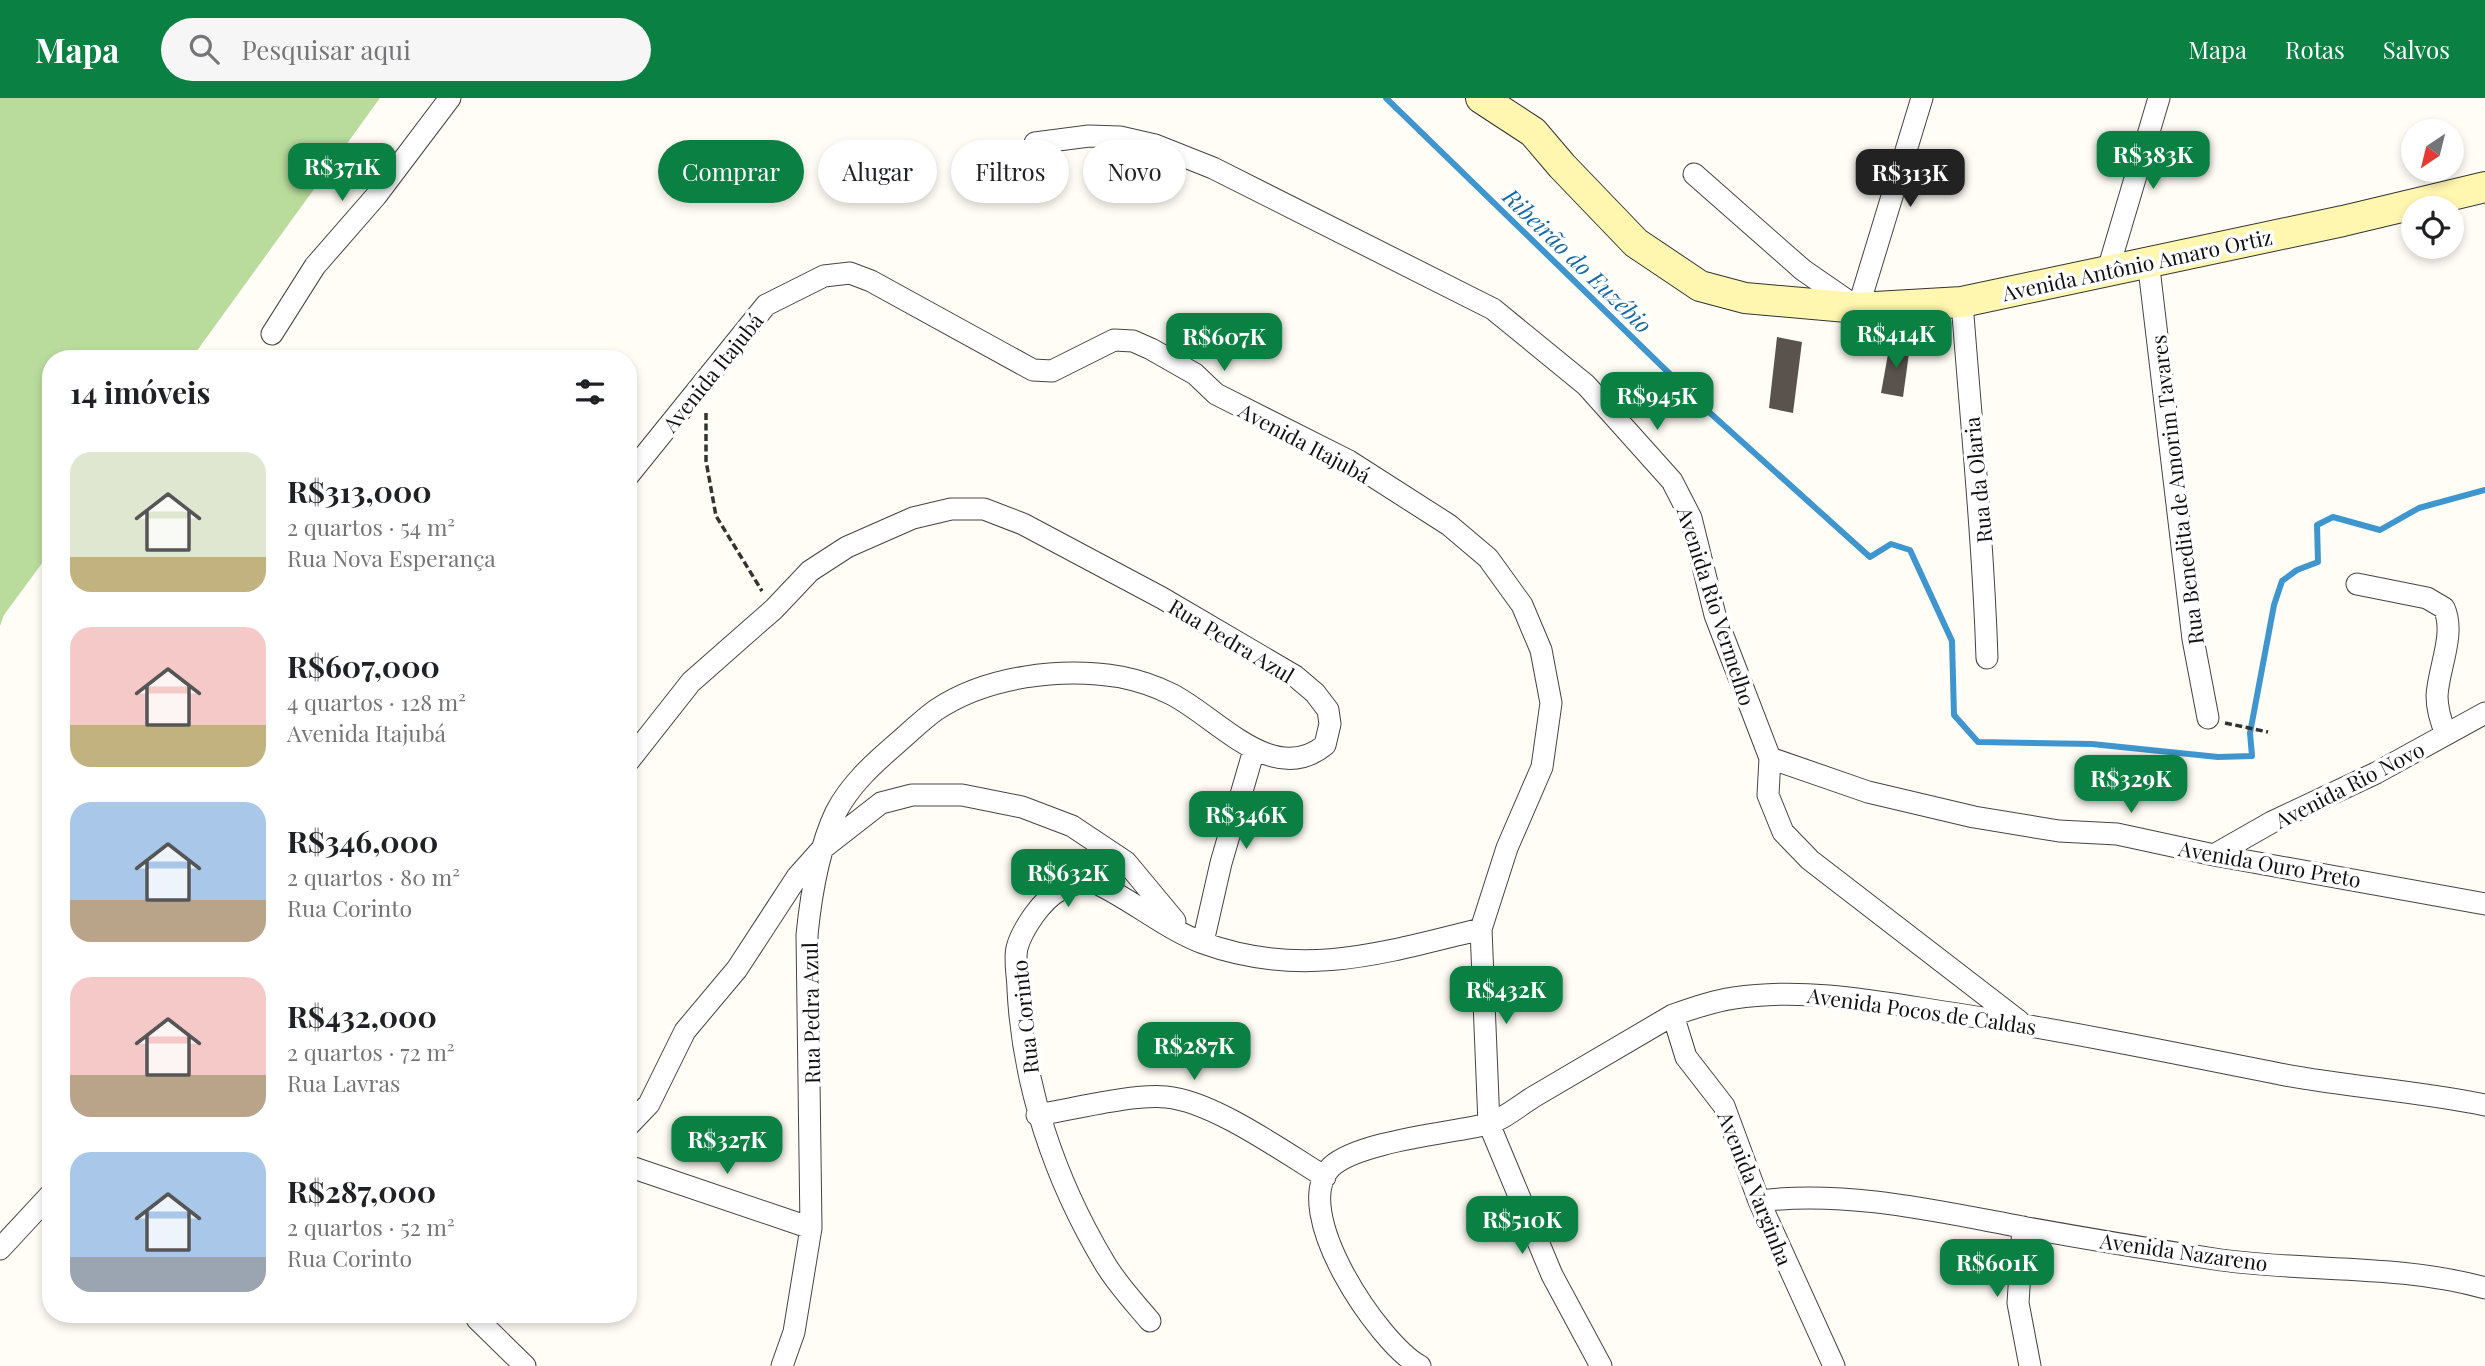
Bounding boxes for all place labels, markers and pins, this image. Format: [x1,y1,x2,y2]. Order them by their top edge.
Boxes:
pin: R$383K [2096,132,2210,191]
pin: R$371K [285,144,399,203]
pin: R$313K [1853,150,1967,209]
pin: R$414K [1839,310,1953,370]
pin: R$607K [1167,314,1281,373]
pin: R$945K [1600,372,1714,432]
pin: R$329K [2074,756,2188,815]
pin: R$346K [1189,792,1303,851]
pin: R$632K [1011,850,1125,909]
pin: R$432K [1449,967,1563,1026]
pin: R$287K [1137,1023,1251,1082]
pin: R$327K [670,1116,784,1176]
pin: R$510K [1465,1196,1579,1256]
pin: R$601K [1940,1240,2054,1299]

